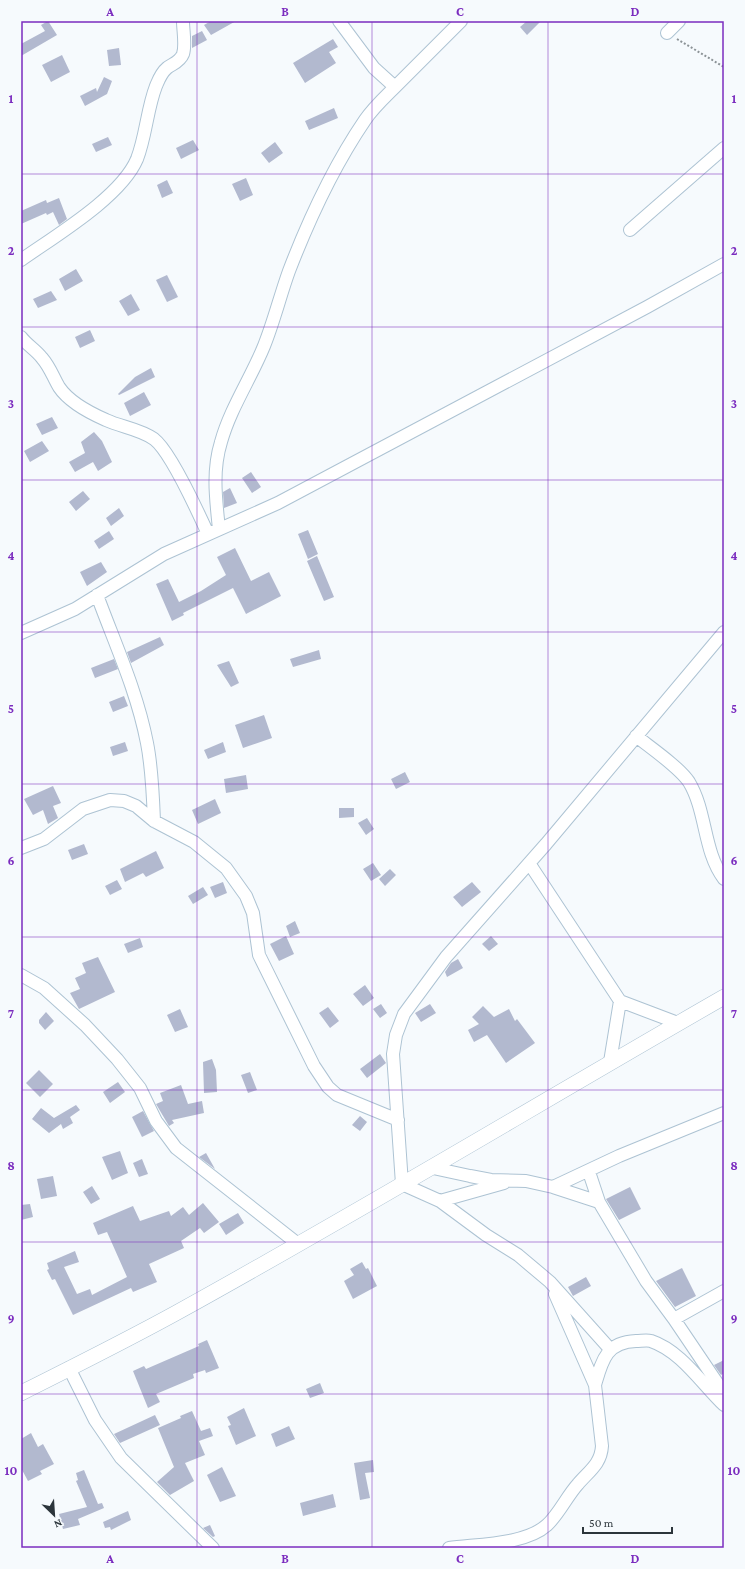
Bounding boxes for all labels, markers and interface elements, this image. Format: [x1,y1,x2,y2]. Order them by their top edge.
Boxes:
text: A [105,4,114,19]
text: B [281,4,289,19]
text: C [456,4,464,19]
text: D [631,4,640,19]
text: 1 [9,91,14,106]
text: 1 [732,91,737,106]
text: 2 [8,243,15,258]
text: 2 [731,243,738,258]
text: 3 [8,396,14,411]
text: 3 [731,396,737,411]
text: 4 [7,548,15,563]
text: 4 [730,548,738,563]
text: 5 [8,701,14,716]
text: 5 [731,701,737,716]
text: 6 [7,853,15,868]
text: 6 [730,853,738,868]
text: 7 [8,1006,14,1021]
text: 7 [731,1006,737,1021]
text: 8 [7,1158,15,1173]
text: 8 [730,1158,738,1173]
text: 9 [7,1311,15,1326]
text: 9 [730,1311,738,1326]
text: 10 [5,1463,17,1478]
text: 10 [728,1463,740,1478]
north arrow [34,1495,74,1535]
scale bar [583,1509,672,1535]
text: 50 m [589,1516,614,1530]
text: N [52,1517,64,1531]
text: A [105,1551,114,1566]
text: B [281,1551,289,1566]
text: C [456,1551,464,1566]
text: D [631,1551,640,1566]

